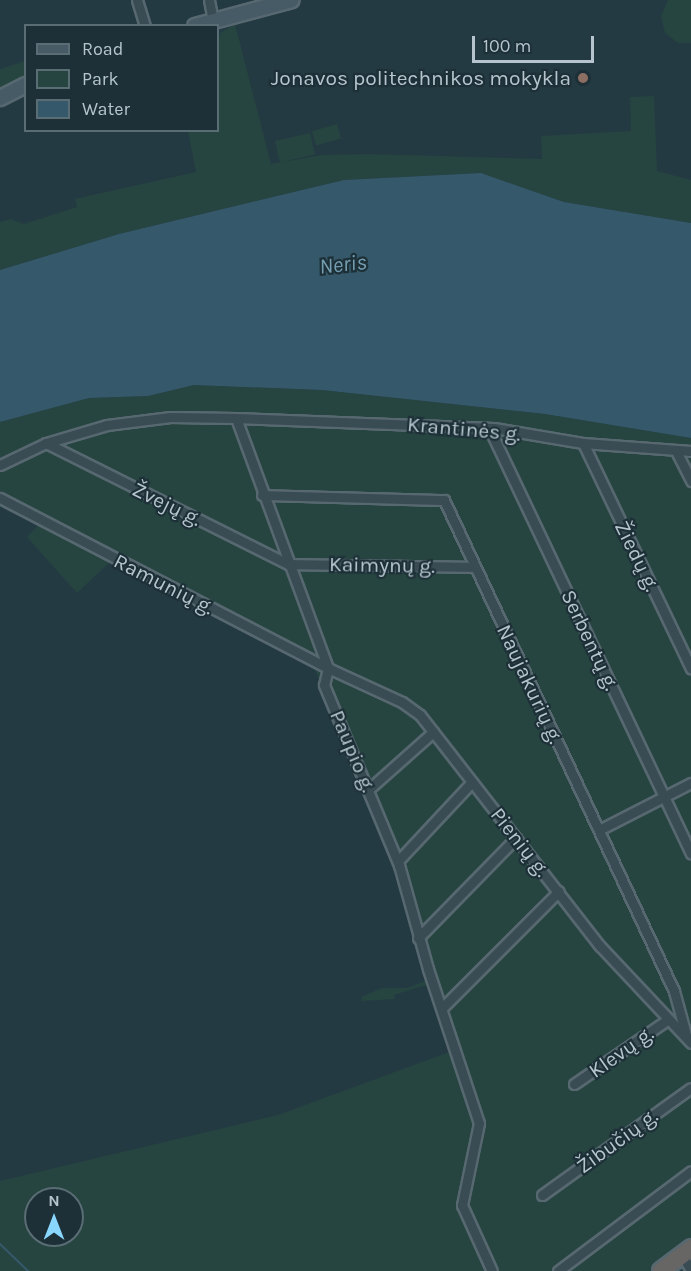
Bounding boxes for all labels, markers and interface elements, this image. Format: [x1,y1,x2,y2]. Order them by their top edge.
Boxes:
legend [24,24,219,132]
scale bar [475,24,596,62]
text: 100 m [483,35,531,57]
text: Road [82,38,123,60]
place label: Jonavos politechnikos mokykla [271,65,571,91]
text: Park [82,68,119,90]
marker: Jonavos politechnikos mokykla [576,71,590,85]
text: Water [82,98,130,120]
water label: Neris [318,249,368,281]
street label: Krantinės g. [406,411,522,447]
street label: Žvejų g. [128,477,206,531]
street label: Žiedų g. [609,517,665,595]
street label: Ramunių g. [110,548,218,620]
street label: Kaimynų g. [329,551,435,579]
street label: Serbentų g. [556,586,624,694]
street label: Naujakurių g. [491,620,569,748]
street label: Paupio g. [325,706,381,796]
street label: Pienių g. [485,802,555,882]
street label: Klevų g. [584,1021,658,1083]
street label: Žibučių g. [571,1103,663,1179]
north arrow [24,1187,84,1247]
text: N [48,1191,60,1210]

